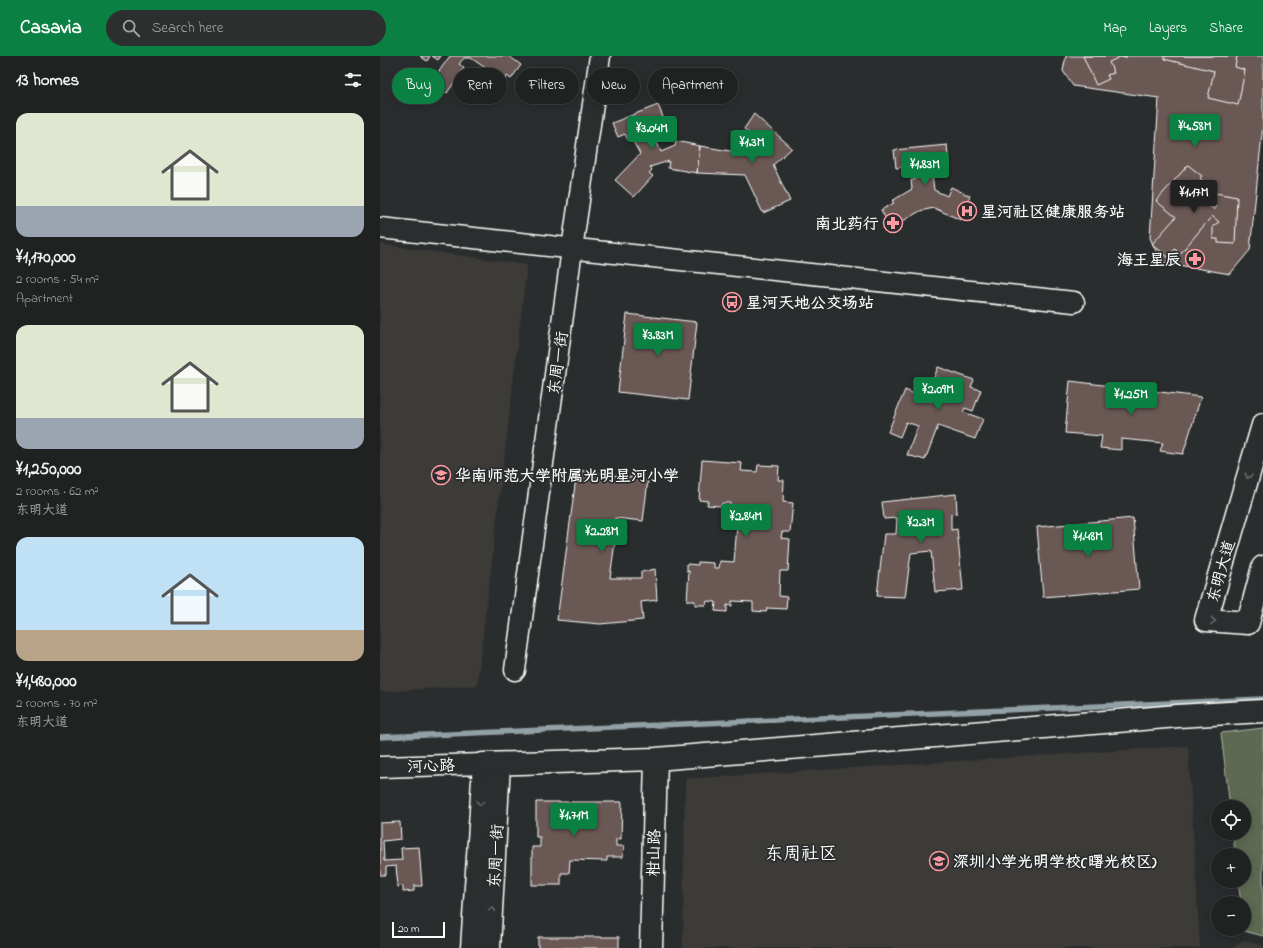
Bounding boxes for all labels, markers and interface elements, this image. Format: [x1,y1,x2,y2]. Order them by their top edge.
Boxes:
search box [106,10,386,46]
text: Casavia [20,15,82,42]
icon: search [120,17,142,39]
text: Search here [152,17,224,39]
text: Map [1103,18,1127,39]
text: Layers [1149,18,1187,39]
text: Share [1209,18,1243,39]
text: 13 homes [16,68,79,93]
chip: Buy [392,68,445,104]
chip: Rent [453,68,507,104]
chip: Filters [515,68,579,104]
chip: New [587,68,640,104]
chip: Apartment [648,68,738,104]
icon: filters [342,69,364,91]
pin: ¥4.58M [1162,114,1228,148]
pin: ¥3.04M [619,116,685,150]
text: ¥4.58M [1178,117,1212,136]
text: ¥3.04M [636,119,668,138]
pin: ¥1.3M [724,130,780,164]
text: ¥1.3M [739,133,765,152]
icon: home [154,139,226,211]
pin: ¥1.83M [892,152,958,186]
text: ¥1.83M [910,155,940,174]
pin: ¥1.17M [1161,180,1227,214]
text: ¥1.17M [1179,183,1209,202]
hospital icon: 星河社区健康服务站 [956,200,978,222]
place label: 星河社区健康服务站 [981,201,1125,225]
pharmacy icon: 南北药行 [882,212,904,234]
place label: 南北药行 [815,213,879,237]
text: ¥1,170,000 [16,245,76,270]
pharmacy icon: 海王星辰 [1184,248,1206,270]
place label: 海王星辰 [1117,249,1182,273]
text: 2 rooms · 54 m² [16,270,99,289]
text: Apartment [16,289,73,308]
bus stop icon: 星河天地公交场站 [721,291,743,313]
place label: 星河天地公交场站 [746,292,874,316]
pin: ¥3.83M [625,323,691,357]
text: ¥3.83M [642,326,674,345]
street label: 东周一街 [543,330,575,397]
icon: home [154,351,226,423]
pin: ¥2.09M [905,377,971,411]
text: ¥2.09M [922,380,954,399]
pin: ¥1.25M [1098,382,1164,416]
text: ¥1.25M [1114,385,1148,404]
text: ¥1,250,000 [16,457,81,482]
school or university icon: 华南师范大学附属光明星河小学 [430,464,452,486]
place label: 华南师范大学附属光明星河小学 [455,465,679,489]
one-way arrow [1244,472,1253,479]
text: 2 rooms · 62 m² [16,482,99,501]
text: 东明大道 [16,501,68,520]
pin: ¥2.84M [713,504,779,538]
text: ¥2.84M [730,507,762,526]
pin: ¥2.3M [893,510,949,544]
text: ¥2.3M [907,513,935,532]
pin: ¥2.28M [569,519,635,553]
text: ¥2.28M [585,522,619,541]
pin: ¥1.48M [1055,524,1121,558]
text: ¥1.48M [1073,527,1103,546]
street label: 东明大道 [1202,537,1242,606]
icon: home [154,563,226,635]
one-way arrow [1210,616,1216,625]
text: ¥1,480,000 [16,669,77,694]
text: 2 rooms · 70 m² [16,694,97,713]
text: 东明大道 [16,713,68,732]
street label: 河心路 [407,754,455,780]
one-way arrow [476,800,485,806]
map controls [1211,800,1251,936]
button: locate [1211,800,1251,840]
pin: ¥1.71M [541,803,607,837]
text: ¥1.71M [559,806,589,825]
street label: 东周一街 [483,824,511,889]
street label: 柑山路 [643,829,667,877]
district label: 东周社区 [765,842,837,868]
button: + [1211,848,1251,888]
school or university icon: 深圳小学光明学校(曙光校区) [928,850,950,872]
place label: 深圳小学光明学校(曙光校区) [953,851,1157,875]
button: − [1211,896,1251,936]
one-way arrow [488,906,497,912]
scale bar [392,920,445,939]
text: 20 m [398,921,420,937]

